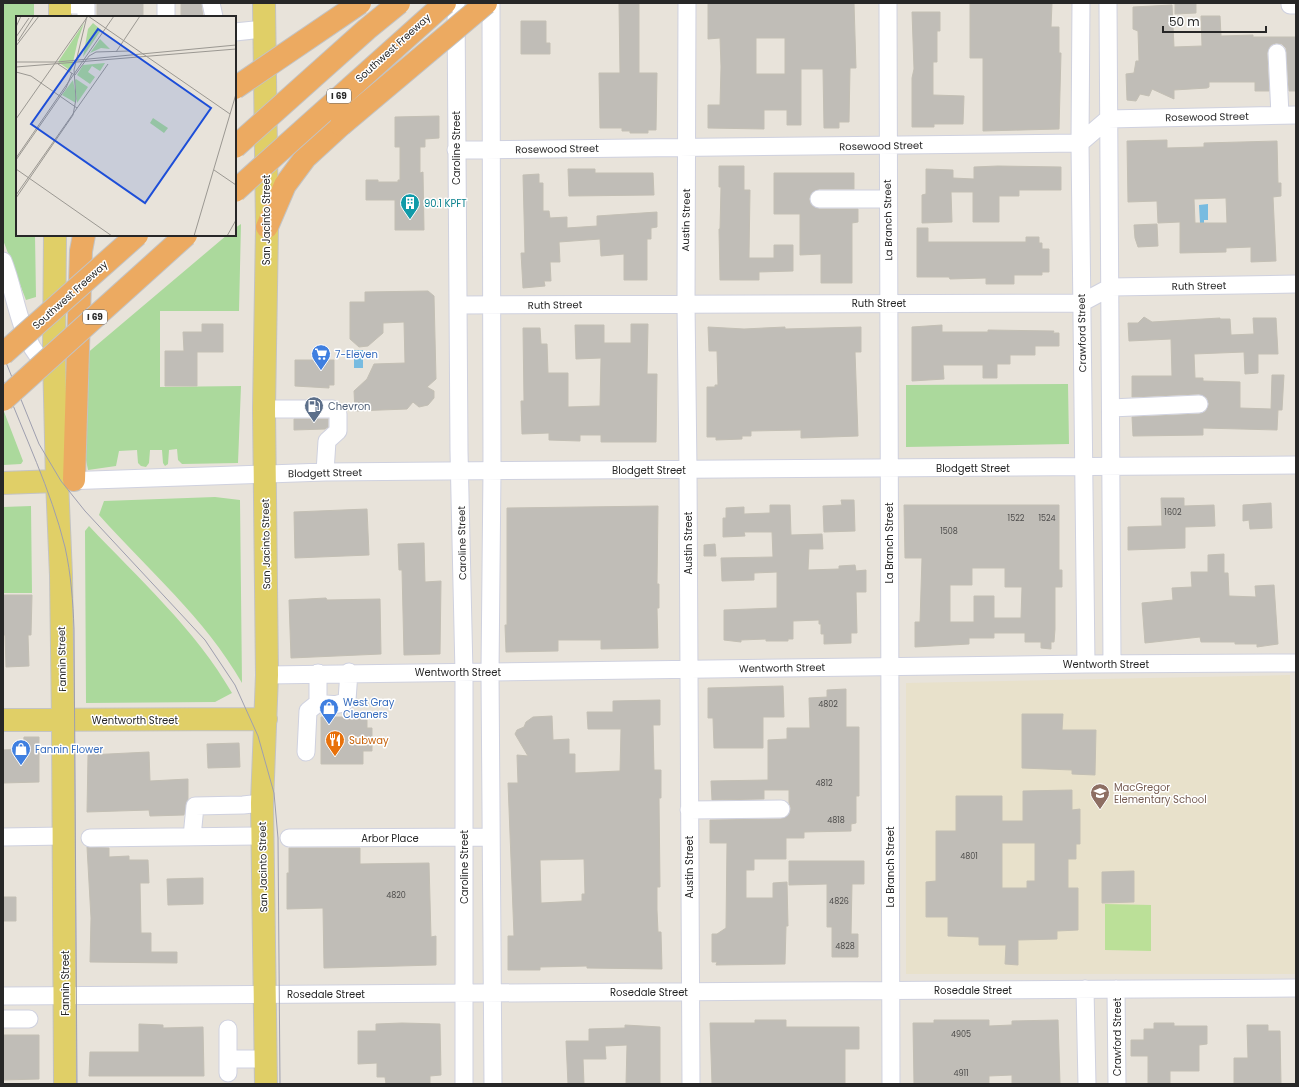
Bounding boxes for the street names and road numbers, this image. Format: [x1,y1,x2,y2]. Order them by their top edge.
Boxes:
street label: Southwest Freeway [352,10,434,86]
road number: I 69 [327,89,351,103]
street label: Rosewood Street [1165,109,1249,125]
street label: Caroline Street [449,111,464,185]
street label: Rosewood Street [839,138,923,154]
street label: Rosewood Street [515,141,599,157]
street label: San Jacinto Street [259,174,274,265]
street label: La Branch Street [880,179,896,261]
street label: Austin Street [678,188,694,252]
street label: Southwest Freeway [29,257,111,333]
street label: Ruth Street [1172,278,1227,294]
street label: Crawford Street [1074,293,1090,372]
street label: Ruth Street [852,296,907,311]
street label: Ruth Street [528,297,583,313]
road number: I 69 [83,310,107,324]
street label: Blodgett Street [936,461,1010,476]
street label: Blodgett Street [612,463,686,478]
street label: Blodgett Street [288,465,362,481]
street label: San Jacinto Street [258,498,274,589]
street label: La Branch Street [882,502,897,584]
street label: Caroline Street [454,505,470,580]
street label: Austin Street [681,511,696,574]
street label: Fannin Street [54,626,70,692]
street label: Wentworth Street [1063,657,1150,672]
street label: Wentworth Street [739,660,826,676]
street label: Wentworth Street [415,665,502,680]
street label: Wentworth Street [92,713,179,728]
street label: San Jacinto Street [255,821,271,912]
street label: La Branch Street [883,826,898,908]
street label: Caroline Street [457,830,472,904]
street label: Arbor Place [361,831,419,846]
street label: Austin Street [682,835,697,898]
street label: Fannin Street [58,950,73,1016]
street label: Rosedale Street [934,983,1012,998]
street label: Rosedale Street [610,985,688,1000]
street label: Rosedale Street [287,987,365,1002]
street label: Crawford Street [1110,997,1125,1076]

